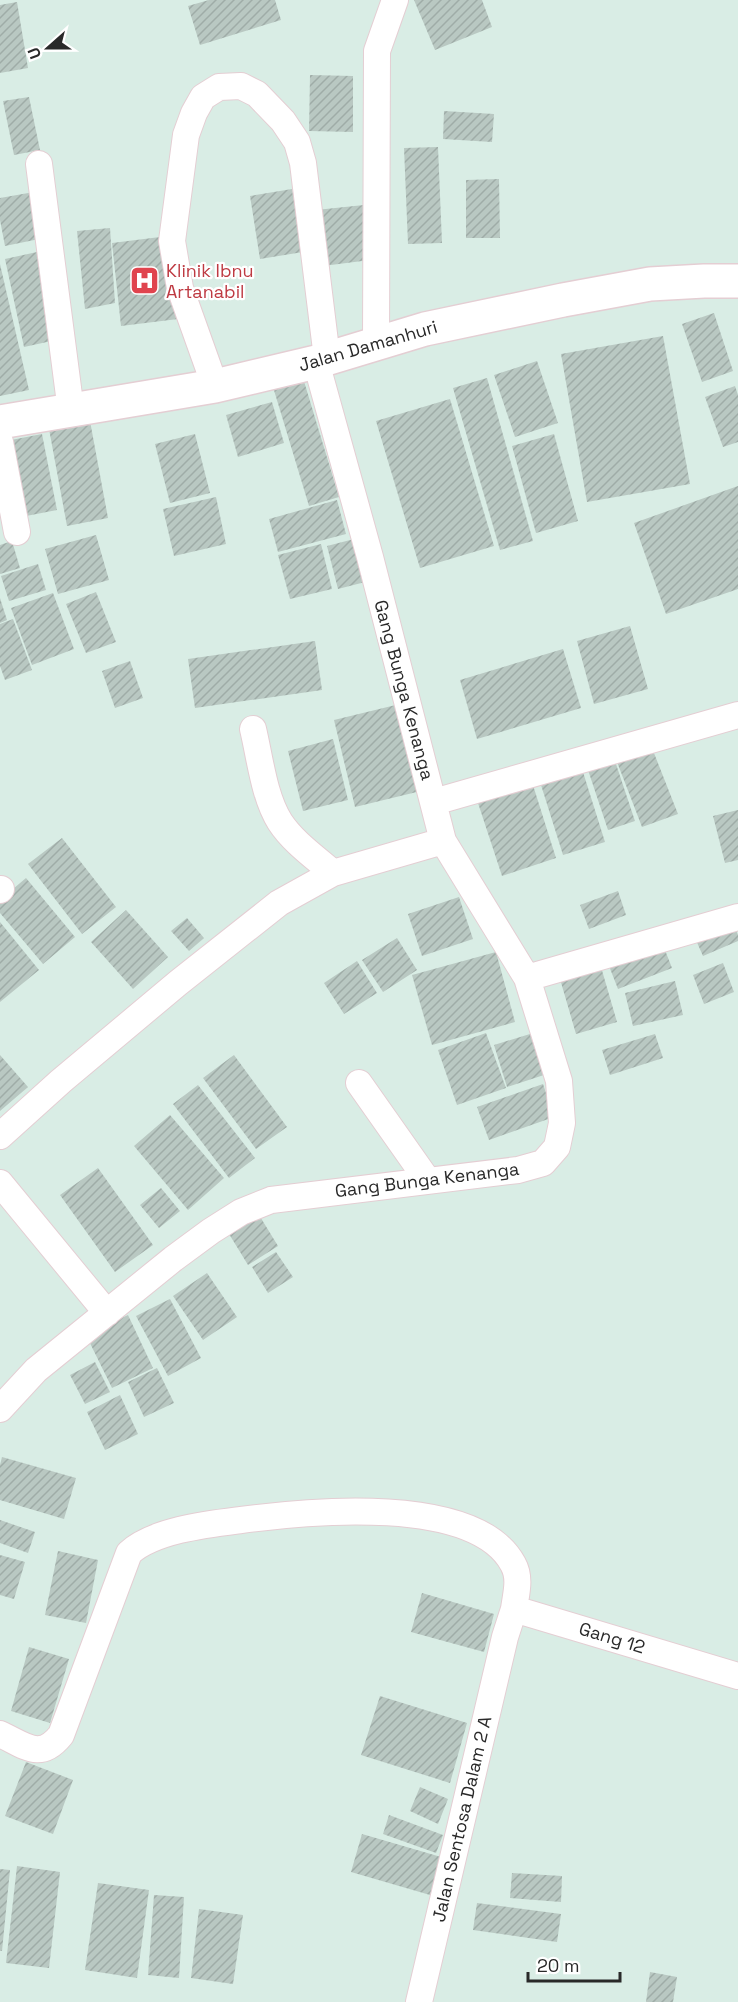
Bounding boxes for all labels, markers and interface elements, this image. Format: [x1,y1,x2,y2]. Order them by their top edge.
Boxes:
north arrow [18,18,78,78]
text: U [23,44,46,62]
place label: Klinik Ibnu Artanabil [166,259,253,303]
hospital icon: Klinik Ibnu Artanabil [129,265,161,297]
street label: Jalan Damanhuri [296,315,440,376]
street label: Gang Bunga Kenanga [369,597,440,782]
street label: Gang Bunga Kenanga [333,1157,520,1202]
street label: Gang 12 [576,1617,648,1658]
street label: Jalan Sentosa Dalam 2 A [427,1714,496,1924]
scale bar [528,1945,620,1983]
text: 20 m [537,1954,580,1977]

